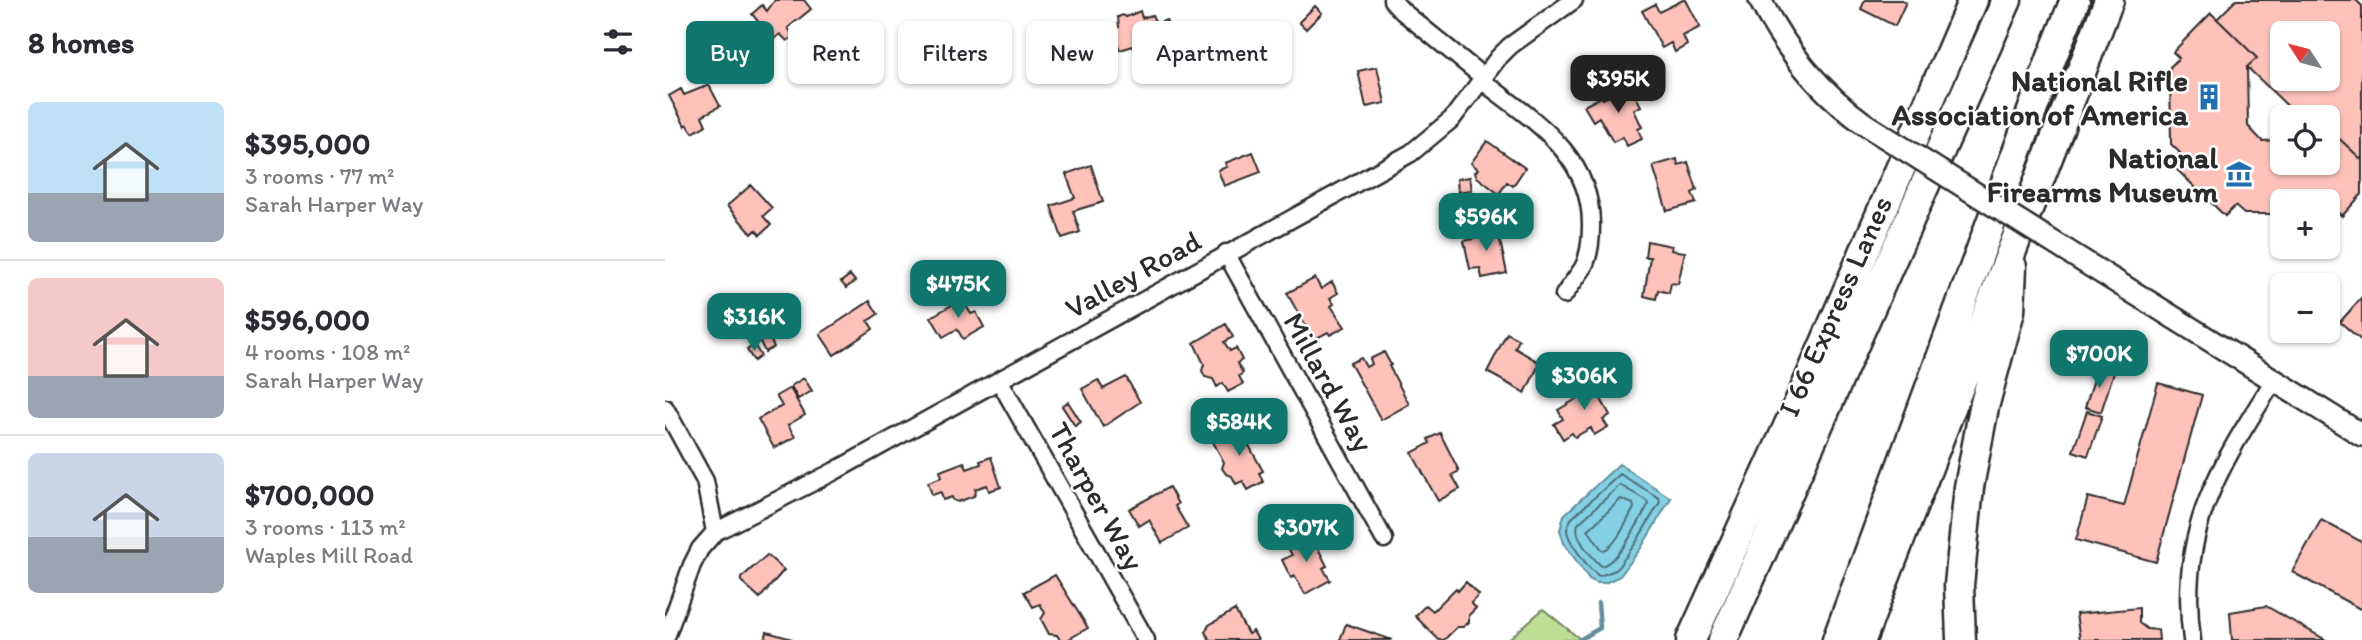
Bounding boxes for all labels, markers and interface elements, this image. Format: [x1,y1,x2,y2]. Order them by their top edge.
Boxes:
chip: Buy [686,21,774,84]
chip: Rent [788,21,884,84]
chip: Filters [898,21,1012,84]
chip: New [1026,21,1118,84]
chip: Apartment [1132,21,1292,84]
north arrow [2270,21,2340,91]
map controls [2270,21,2340,343]
icon: filters [599,23,637,61]
text: 8 homes [28,24,135,61]
pin: $395K [1569,55,1667,115]
place label: National Rifle Association of America [1891,62,2188,133]
text: $395K [1587,64,1650,92]
building icon: National Rifle Association of America [2194,82,2224,112]
button: locate [2270,105,2340,175]
text: $395,000 [245,125,371,162]
icon: home [84,130,168,214]
place label: National Firearms Museum [1987,139,2219,210]
museum icon: National Firearms Museum [2224,159,2254,189]
text: 3 rooms · 77 m² [245,162,395,190]
button: + [2270,189,2340,259]
text: Sarah Harper Way [245,190,423,218]
street label: I 66 Express Lanes [1770,190,1900,422]
pin: $596K [1437,194,1535,253]
text: $596K [1455,202,1517,230]
street label: Valley Road [1059,221,1208,326]
pin: $475K [909,260,1007,320]
text: $475K [926,269,990,297]
button: − [2270,273,2340,343]
pin: $316K [705,294,803,353]
text: $596,000 [245,301,370,338]
text: $316K [723,302,785,330]
icon: home [84,306,168,390]
street label: Millard Way [1276,306,1382,458]
pin: $700K [2050,330,2148,390]
text: 4 rooms · 108 m² [245,338,410,366]
text: $700K [2066,339,2132,367]
pin: $306K [1535,352,1633,412]
text: $306K [1551,361,1617,389]
text: Sarah Harper Way [245,366,423,394]
pin: $584K [1190,398,1288,458]
text: $584K [1207,407,1271,435]
street label: Tharper Way [1041,415,1153,577]
text: $700,000 [245,476,375,513]
icon: home [84,481,168,565]
pin: $307K [1257,504,1355,564]
text: 3 rooms · 113 m² [245,513,406,541]
text: $307K [1274,513,1338,541]
text: Waples Mill Road [245,541,413,569]

